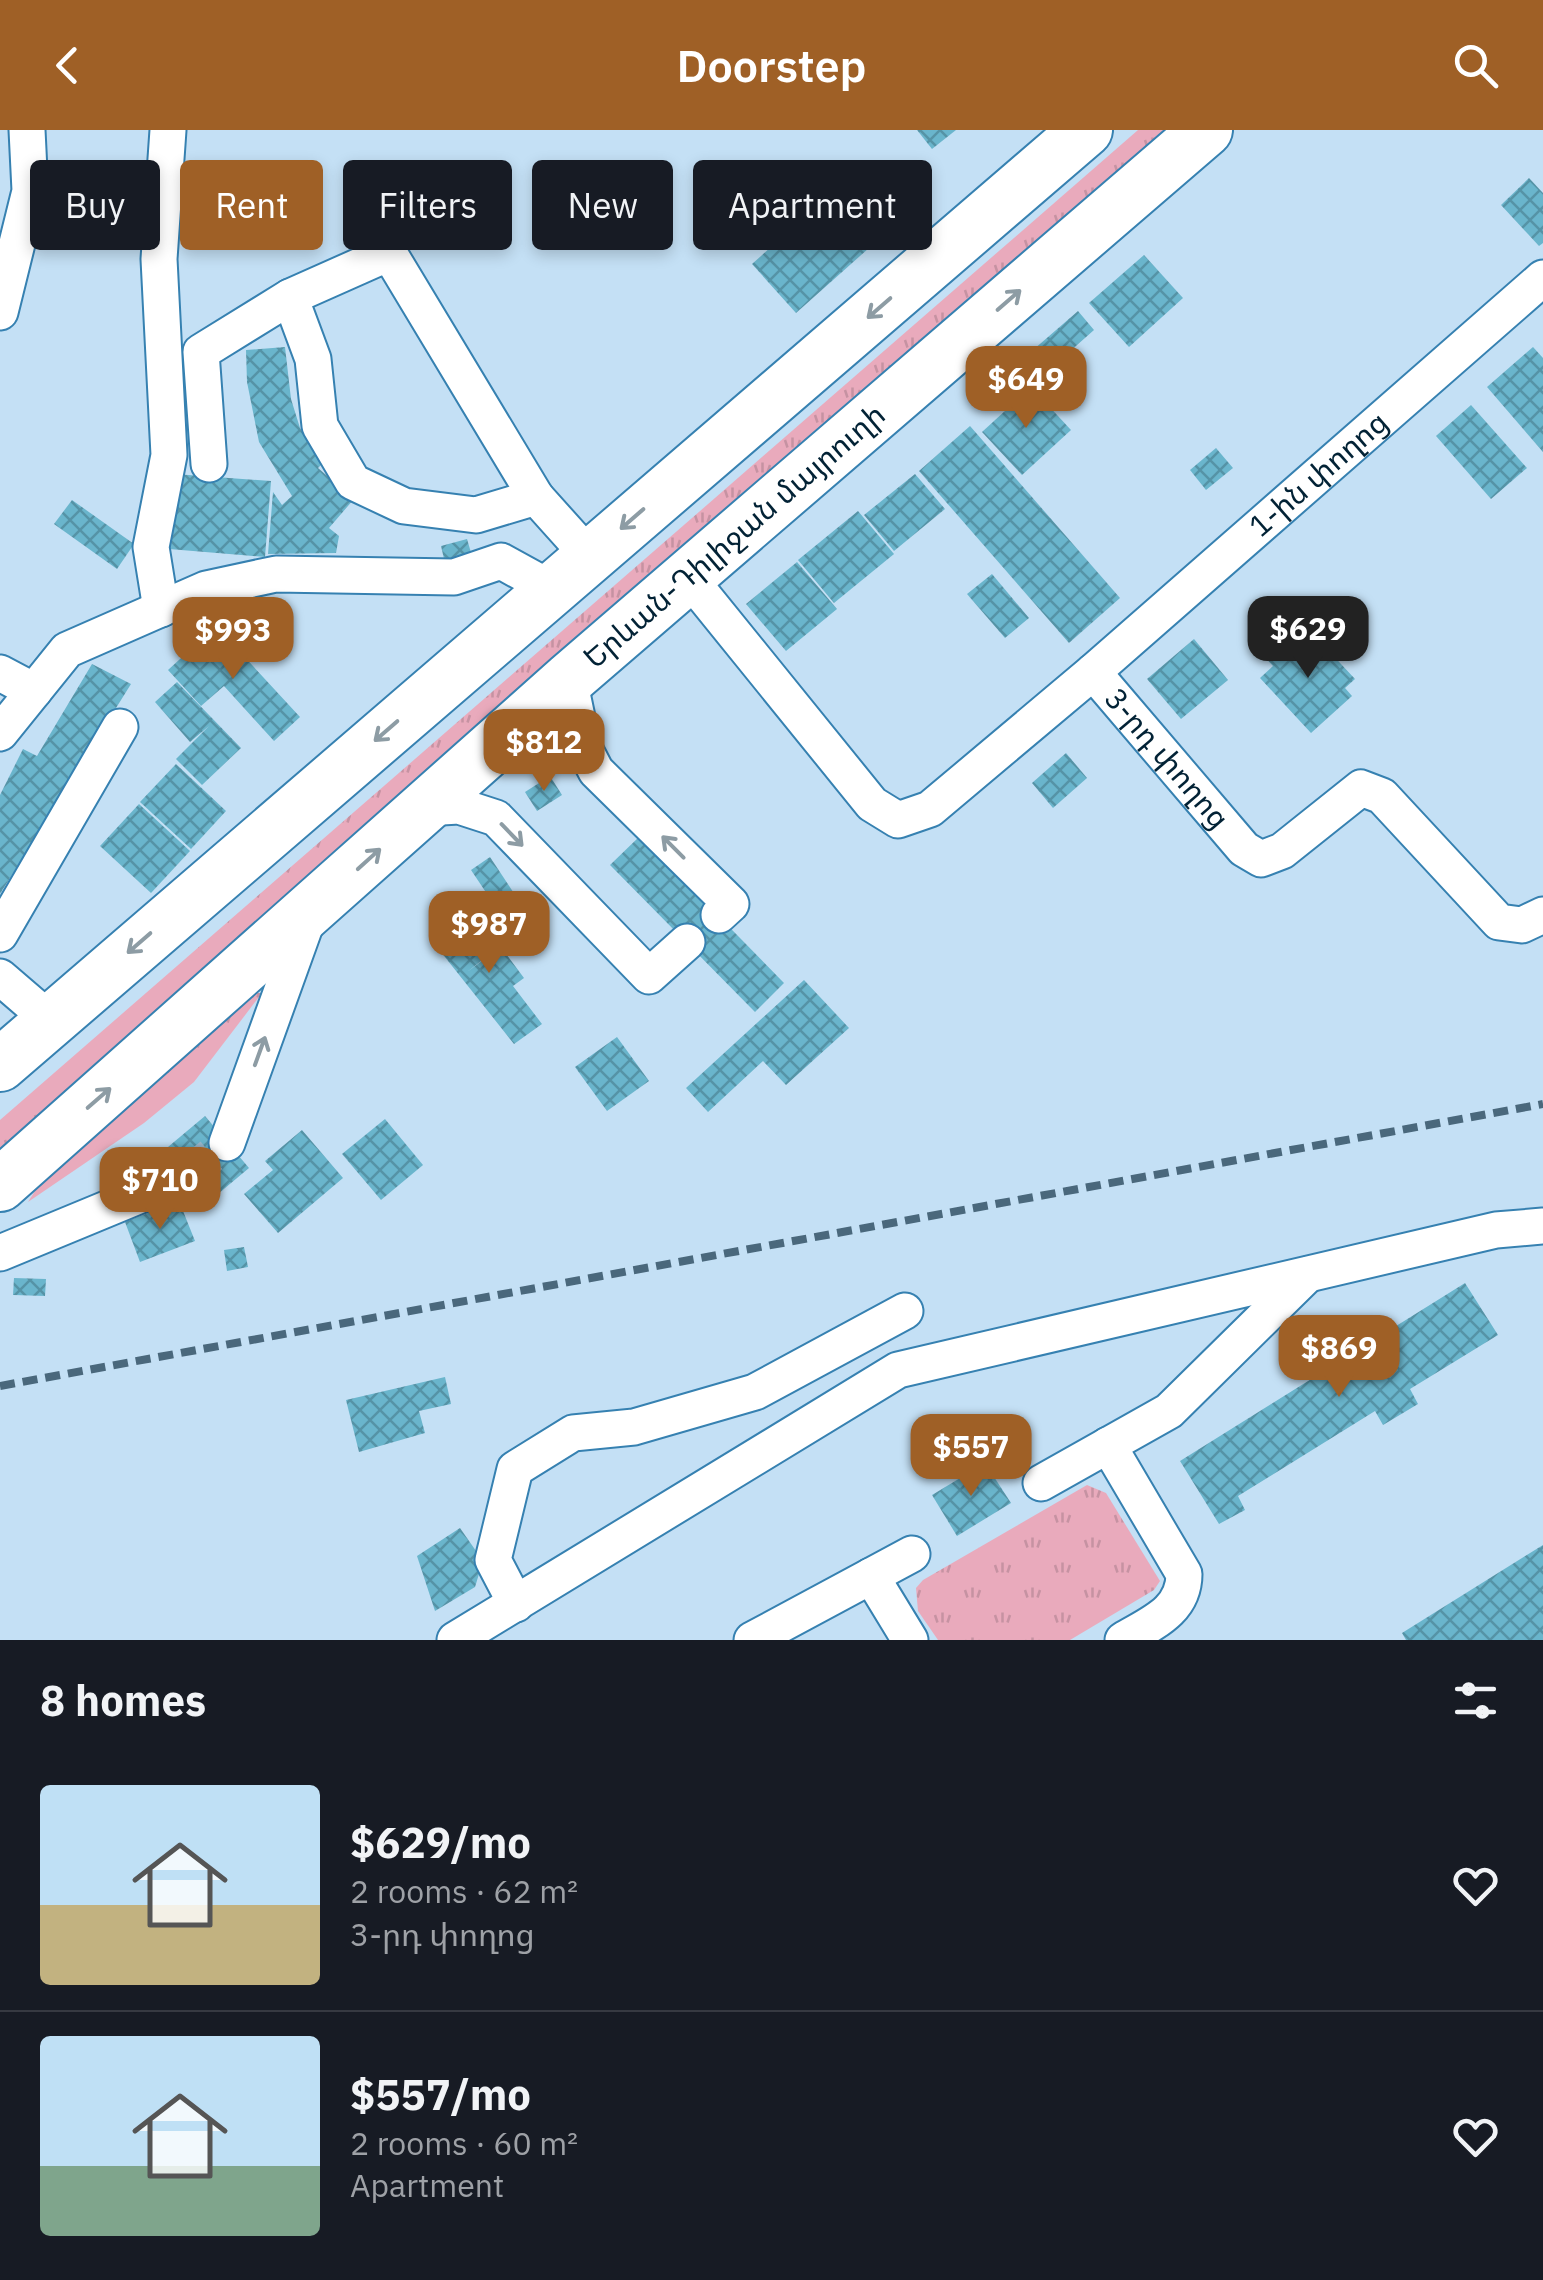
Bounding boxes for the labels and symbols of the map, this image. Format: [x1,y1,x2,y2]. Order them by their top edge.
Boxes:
one-way arrow [996,290,1022,312]
one-way arrow [867,296,892,319]
pin: $649 [967,346,1085,431]
street label: Երևան-Դիլիջան մայրուղի [575,394,893,676]
street label: 1-ին փողոց [1240,402,1395,545]
one-way arrow [620,508,646,530]
pin: $629 [1249,596,1367,681]
pin: $993 [174,597,292,682]
street label: 3-րդ փողոց [1097,679,1239,836]
pin: $812 [485,709,603,794]
one-way arrow [374,720,399,743]
one-way arrow [500,822,523,847]
one-way arrow [661,835,685,859]
one-way arrow [355,847,381,871]
pin: $987 [430,891,548,976]
one-way arrow [127,932,153,954]
one-way arrow [252,1036,270,1067]
one-way arrow [86,1087,112,1109]
pin: $710 [101,1147,219,1232]
pin: $869 [1280,1315,1398,1400]
pin: $557 [912,1414,1030,1499]

